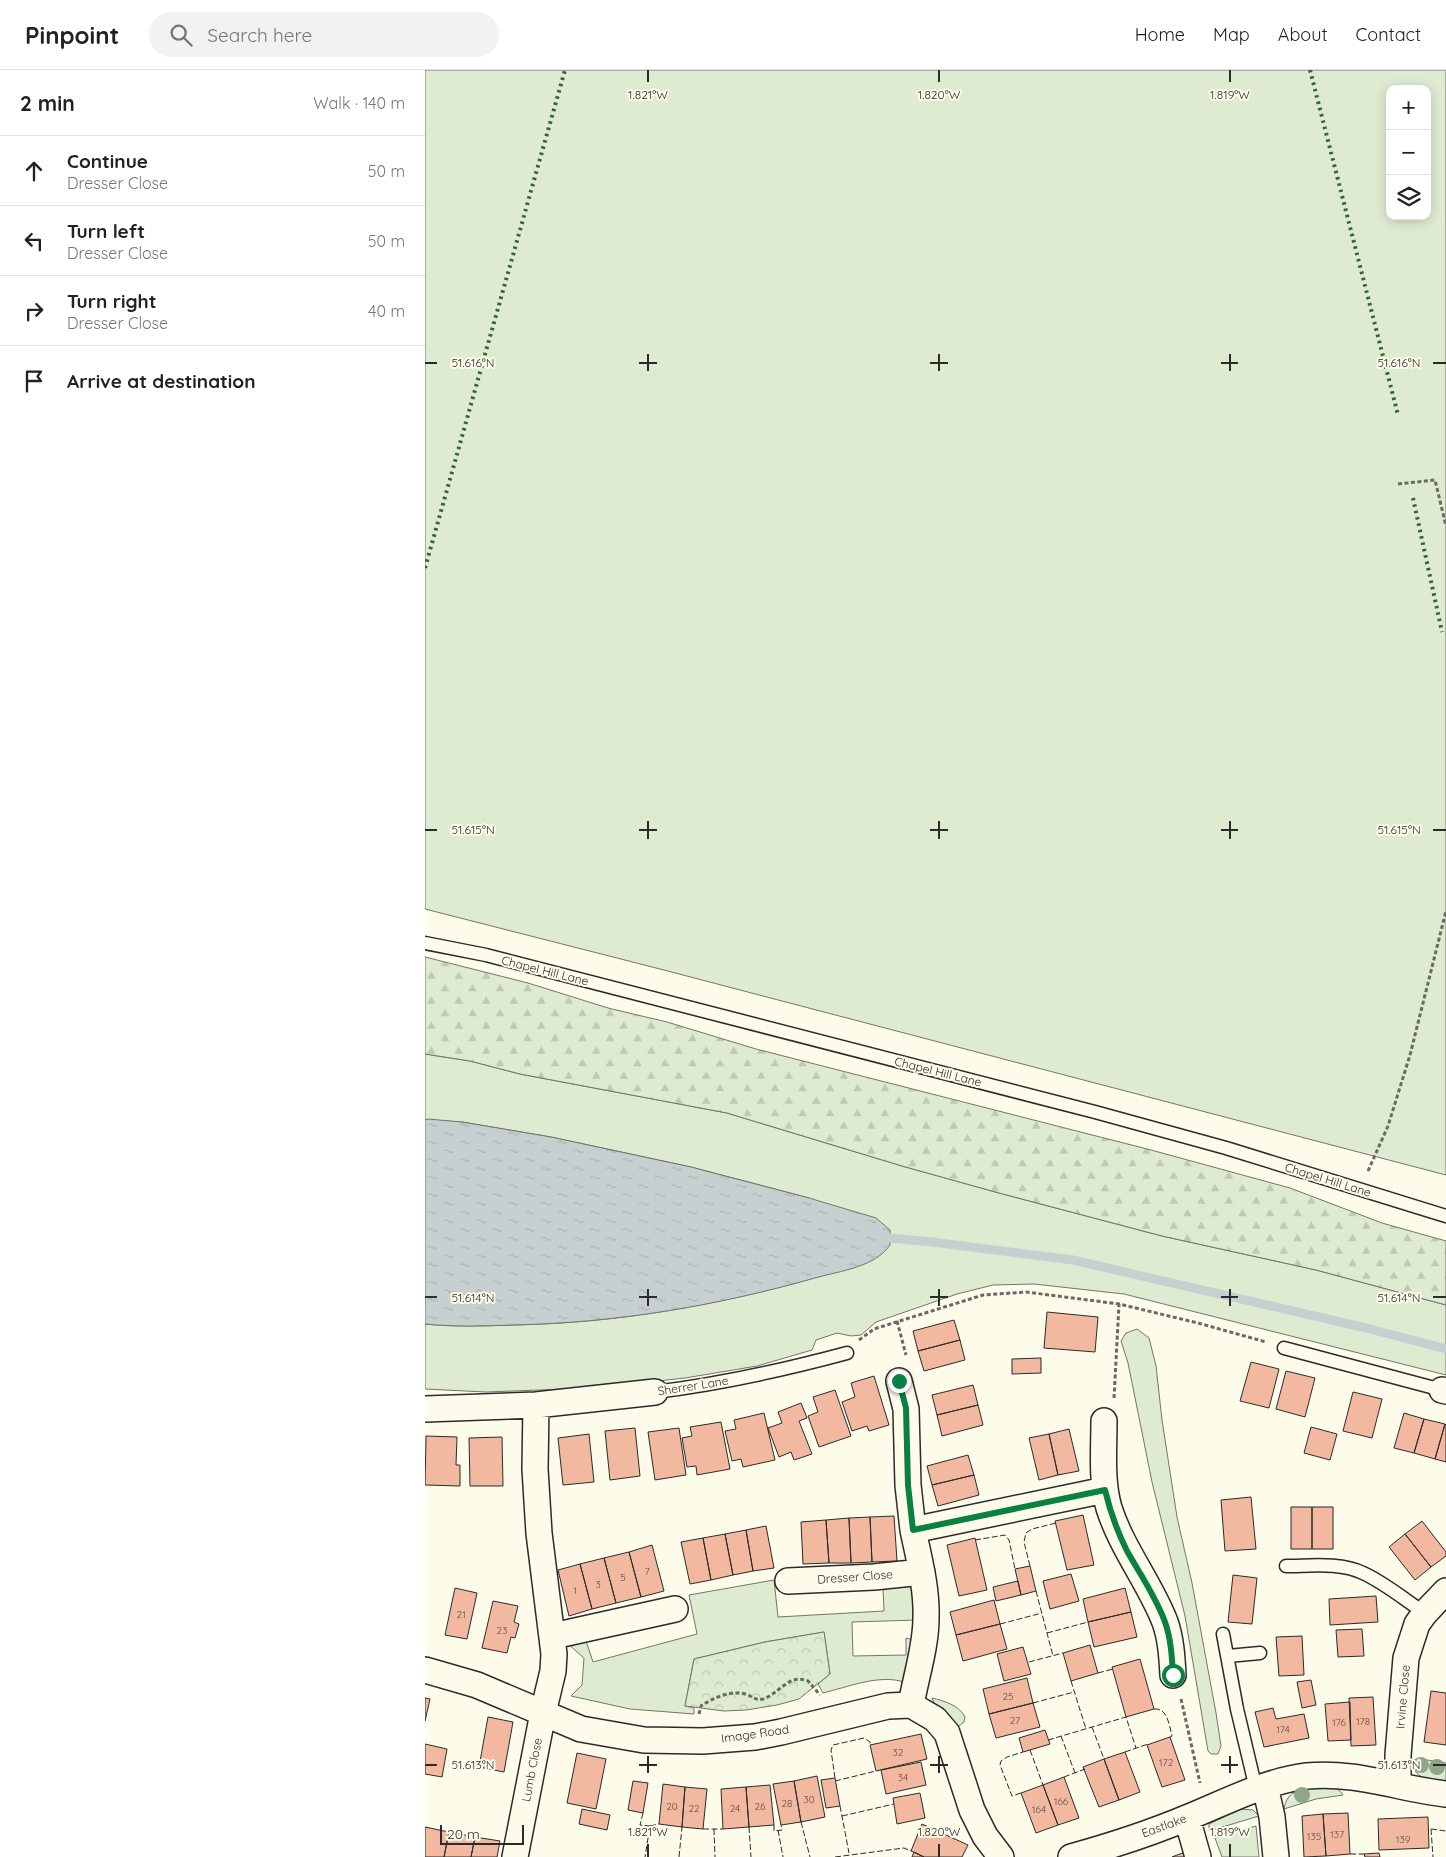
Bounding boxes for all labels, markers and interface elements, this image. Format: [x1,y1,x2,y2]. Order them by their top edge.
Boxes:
search box [149,12,499,57]
text: Pinpoint [25,20,119,50]
icon: search [167,21,195,49]
text: Search here [207,23,312,47]
text: Home [1135,23,1185,46]
text: Map [1213,23,1250,46]
text: About [1278,23,1328,46]
text: Contact [1356,23,1421,46]
map controls [1386,85,1431,220]
button: + [1386,85,1431,130]
text: 1.821°W [628,87,668,102]
text: 1.820°W [918,87,961,102]
text: 1.819°W [1210,87,1250,102]
text: 2 min [20,90,75,116]
text: Walk · 140 m [313,93,405,113]
button: − [1386,130,1431,175]
text: Continue [67,149,148,173]
icon: ahead [20,157,48,185]
text: 50 m [368,161,405,181]
text: Dresser Close [67,173,168,193]
button: layers [1386,175,1431,220]
text: Turn left [67,219,145,243]
icon: left [20,227,48,255]
text: 50 m [368,231,405,251]
text: Dresser Close [67,243,168,263]
text: Turn right [67,289,156,313]
icon: right [20,297,48,325]
text: 40 m [368,301,405,321]
text: Dresser Close [67,313,168,333]
text: 51.616°N [451,355,495,370]
text: 51.616°N [1377,355,1421,370]
icon: arrive [20,367,48,395]
text: Arrive at destination [67,369,256,393]
text: 51.615°N [451,822,495,837]
text: 51.615°N [1377,822,1421,837]
street label: Chapel Hill Lane [500,952,591,989]
street label: Chapel Hill Lane [893,1053,984,1090]
street label: Chapel Hill Lane [1283,1159,1373,1200]
text: 51.614°N [452,1290,494,1305]
text: 51.614°N [1378,1290,1420,1305]
route end [888,1370,911,1393]
street label: Sherrer Lane [657,1372,730,1398]
house number: 7 [644,1565,650,1578]
street label: Dresser Close [817,1566,894,1587]
house number: 5 [620,1571,626,1584]
house number: 3 [595,1578,601,1591]
house number: 1 [573,1584,577,1597]
house number: 21 [456,1608,466,1621]
house number: 23 [497,1624,507,1637]
route start [1162,1664,1185,1687]
street label: Irvine Close [1392,1664,1413,1730]
house number: 25 [1003,1690,1014,1703]
house number: 27 [1010,1714,1020,1727]
house number: 178 [1356,1715,1370,1728]
house number: 176 [1332,1716,1347,1729]
street label: Image Road [720,1721,790,1746]
house number: 174 [1276,1723,1290,1736]
street label: Lumb Close [518,1736,545,1803]
house number: 32 [893,1746,904,1759]
house number: 172 [1159,1756,1174,1769]
text: 51.613°N [452,1757,495,1772]
text: 51.613°N [1378,1757,1421,1772]
house number: 34 [898,1771,908,1784]
house number: 30 [803,1793,815,1806]
house number: 166 [1054,1795,1069,1808]
house number: 28 [782,1797,792,1810]
house number: 20 [666,1800,678,1813]
house number: 26 [755,1800,766,1813]
house number: 22 [688,1802,700,1815]
house number: 24 [730,1802,740,1815]
house number: 164 [1032,1803,1046,1816]
street label: Eastlake [1139,1810,1189,1841]
scale bar [440,1822,524,1845]
text: 1.821°W [628,1824,668,1839]
text: 1.820°W [918,1824,961,1839]
text: 1.819°W [1210,1824,1250,1839]
text: 20 m [447,1825,480,1843]
house number: 137 [1330,1828,1344,1841]
house number: 135 [1307,1830,1321,1843]
house number: 139 [1396,1833,1411,1846]

